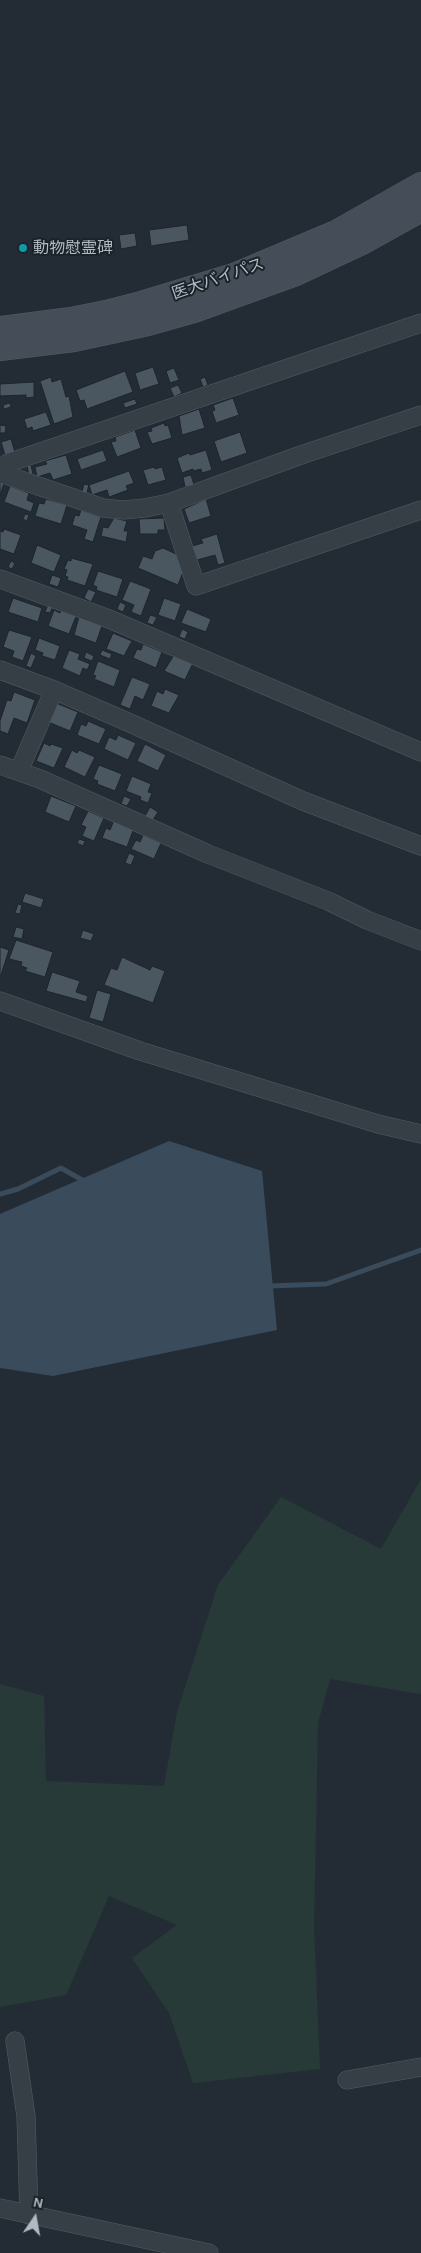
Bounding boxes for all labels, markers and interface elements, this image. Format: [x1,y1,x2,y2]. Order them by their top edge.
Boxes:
place label: 動物慰霊碑 [33,238,113,258]
marker: 動物慰霊碑 [17,242,29,254]
street label: 医大バイパス [169,254,267,304]
north arrow [10,2193,60,2243]
text: N [32,2193,45,2212]

